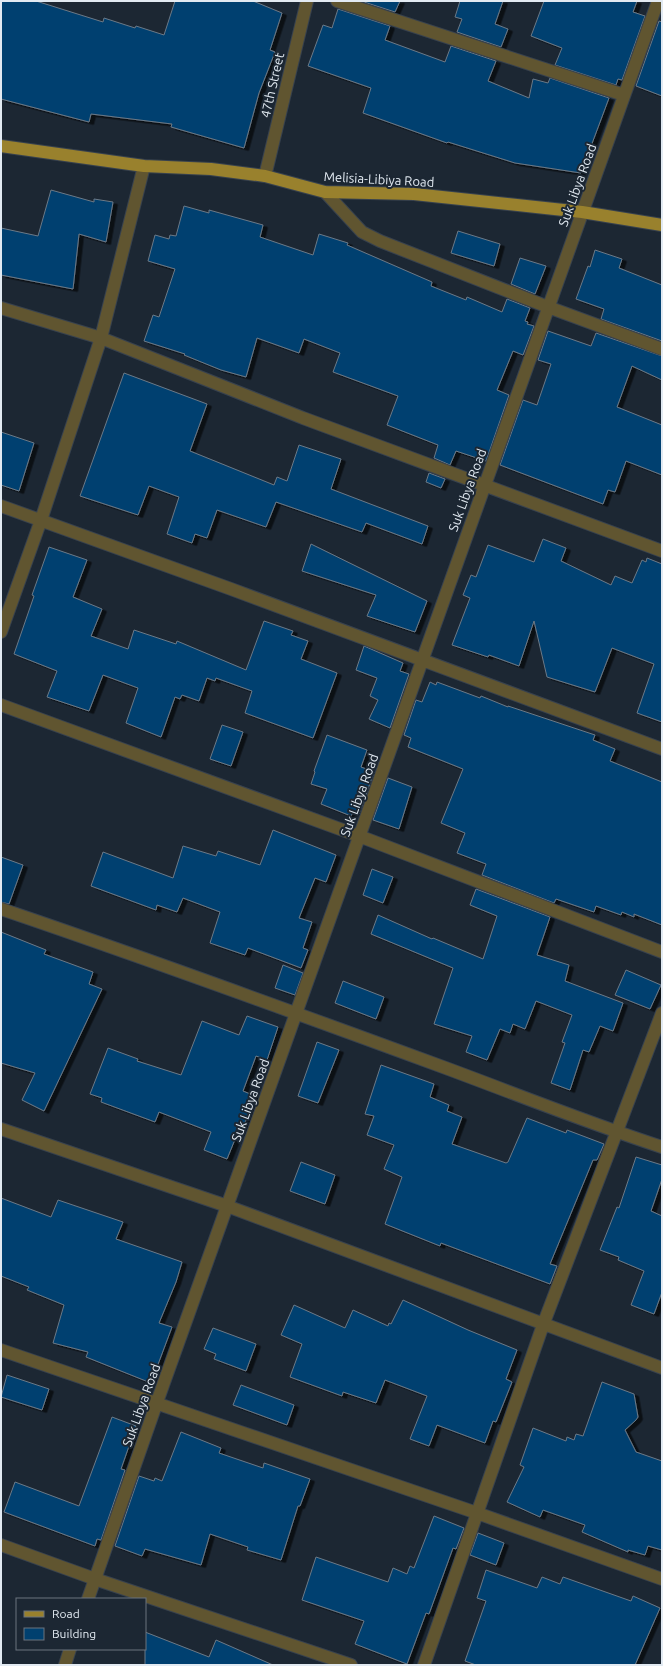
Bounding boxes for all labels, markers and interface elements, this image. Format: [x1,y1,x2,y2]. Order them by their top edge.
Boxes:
street label: 47th Street [258,51,286,119]
street label: Suk Libya Road [556,142,598,228]
street label: Melisia-Libiya Road [323,169,435,189]
street label: Suk Libya Road [446,447,488,533]
street label: Suk Libya Road [338,752,380,838]
street label: Suk Libya Road [229,1057,271,1143]
street label: Suk Libya Road [120,1362,162,1448]
legend [16,1598,146,1650]
text: Road [52,1607,80,1620]
text: Building [52,1627,96,1640]

